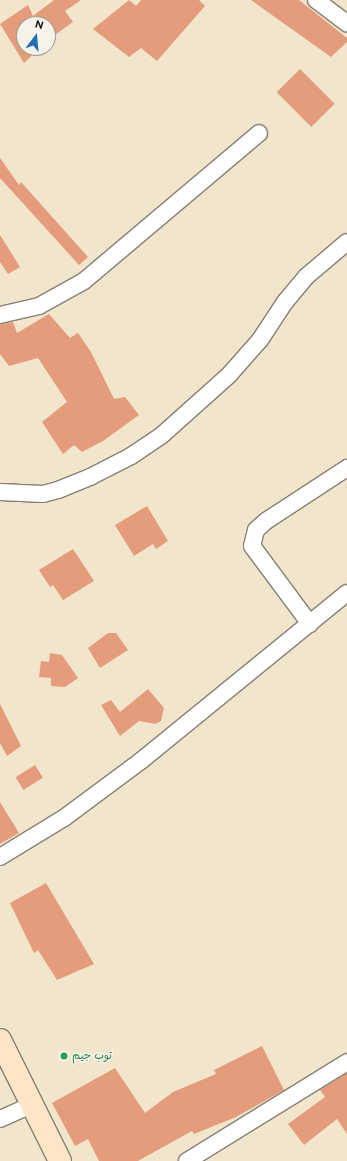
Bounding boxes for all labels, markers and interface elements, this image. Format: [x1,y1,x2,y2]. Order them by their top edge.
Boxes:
north arrow [16,16,56,56]
text: N [33,18,45,32]
place label: توب جيم [72,1049,112,1063]
marker: توب جيم [59,1051,69,1061]

